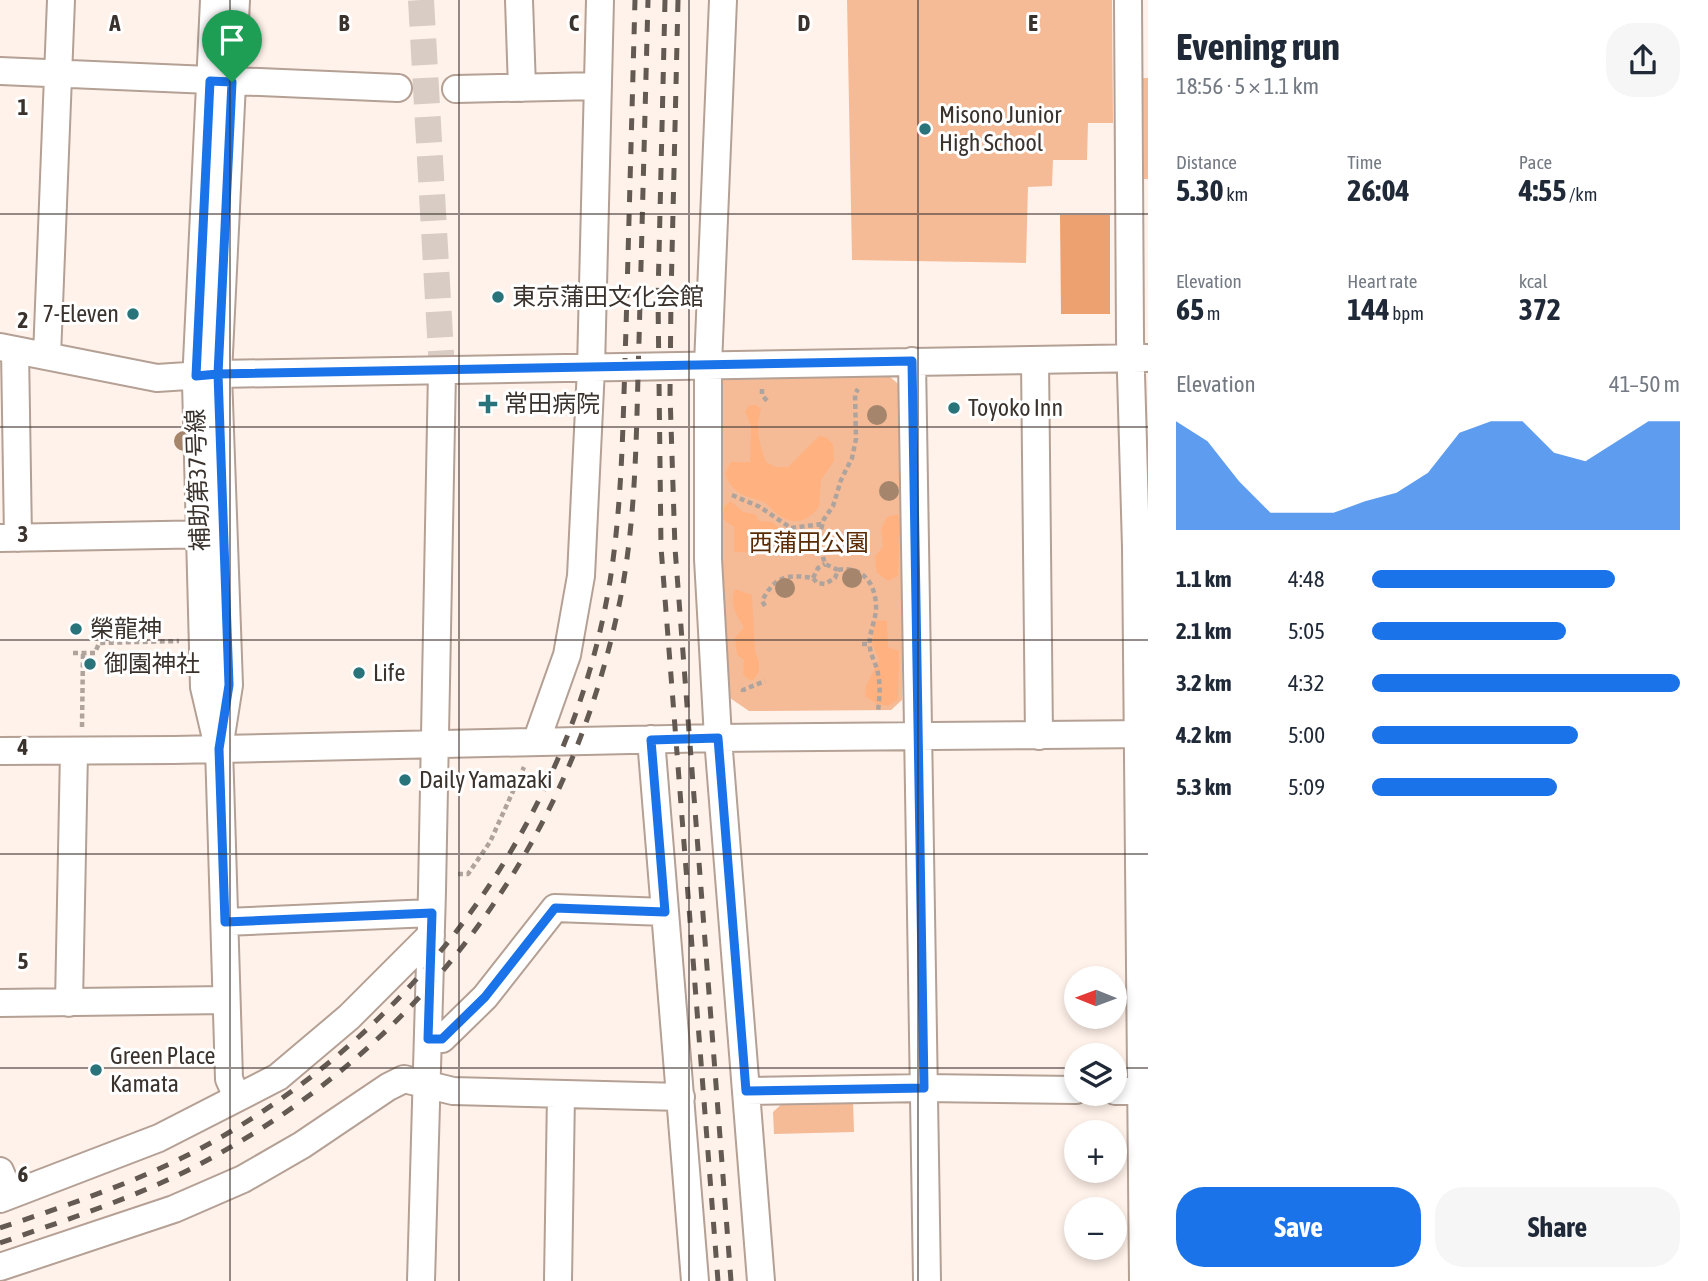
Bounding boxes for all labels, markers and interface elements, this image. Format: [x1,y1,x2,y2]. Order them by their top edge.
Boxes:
text: A [108,10,121,36]
pin [202,10,262,82]
text: B [339,10,350,36]
text: C [569,10,580,36]
text: D [798,10,811,36]
text: E [1028,10,1038,36]
icon: arrive [213,21,251,59]
button: share [1606,23,1680,97]
text: Evening run [1176,25,1340,68]
text: 18:56 · 5 × 1.1 km [1176,73,1319,99]
text: 1 [18,94,29,120]
place label: Misono Junior High School [939,101,1062,156]
marker: Misono Junior High School [917,121,933,137]
text: Distance [1176,151,1237,173]
text: Time [1347,151,1382,173]
text: Pace [1519,151,1552,173]
text: 5.30 [1176,173,1224,207]
text: 26:04 [1347,173,1410,207]
text: 4:55 [1519,173,1566,207]
text: km [1224,183,1248,205]
text: /km [1566,183,1597,205]
text: Elevation [1176,270,1242,292]
text: Heart rate [1347,270,1417,292]
text: kcal [1519,270,1548,292]
place label: 東京蒲田文化会館 [512,283,704,310]
marker: 東京蒲田文化会館 [490,289,506,305]
text: 65 [1176,292,1204,326]
text: 144 [1347,292,1390,326]
text: 372 [1519,292,1561,326]
place label: 7-Eleven [43,300,119,327]
text: m [1204,302,1221,324]
text: bpm [1390,302,1424,324]
marker: 7-Eleven [125,306,141,322]
text: 2 [18,307,28,333]
text: Elevation [1176,371,1256,397]
text: 41–50 m [1609,371,1680,397]
place label: 常田病院 [504,390,600,417]
marker: 常田病院 [478,394,498,414]
place label: Toyoko Inn [968,394,1063,421]
marker: Toyoko Inn [946,400,962,416]
street label: 補助第37号線 [182,408,213,552]
text: 3 [18,521,28,547]
park label: 西蒲田公園 [749,529,869,556]
text: 1.1 km [1176,566,1232,592]
text: 4:48 [1288,566,1325,592]
place label: 榮龍神 [90,615,162,642]
text: 2.1 km [1176,618,1232,644]
text: 5:05 [1288,618,1325,644]
marker: 榮龍神 [68,621,84,637]
place label: 御園神社 [104,650,200,677]
marker: 御園神社 [82,656,98,672]
place label: Life [373,659,405,686]
marker: Life [351,665,367,681]
text: 3.2 km [1176,670,1232,696]
text: 4:32 [1288,670,1325,696]
text: 4.2 km [1176,722,1232,748]
text: 5:00 [1288,722,1325,748]
text: 4 [17,734,29,760]
place label: Daily Yamazaki [419,766,552,793]
marker: Daily Yamazaki [397,772,413,788]
text: 5.3 km [1176,774,1232,800]
text: 5:09 [1288,774,1325,800]
text: 5 [18,948,29,974]
north arrow [1064,966,1127,1029]
map controls [1064,966,1127,1260]
place label: Green Place Kamata [110,1042,215,1097]
button: layers [1064,1043,1127,1106]
marker: Green Place Kamata [88,1062,104,1078]
button: + [1064,1120,1127,1183]
text: 6 [18,1161,29,1187]
button: Save [1176,1187,1421,1267]
button: Share [1435,1187,1680,1267]
button: − [1064,1197,1127,1260]

